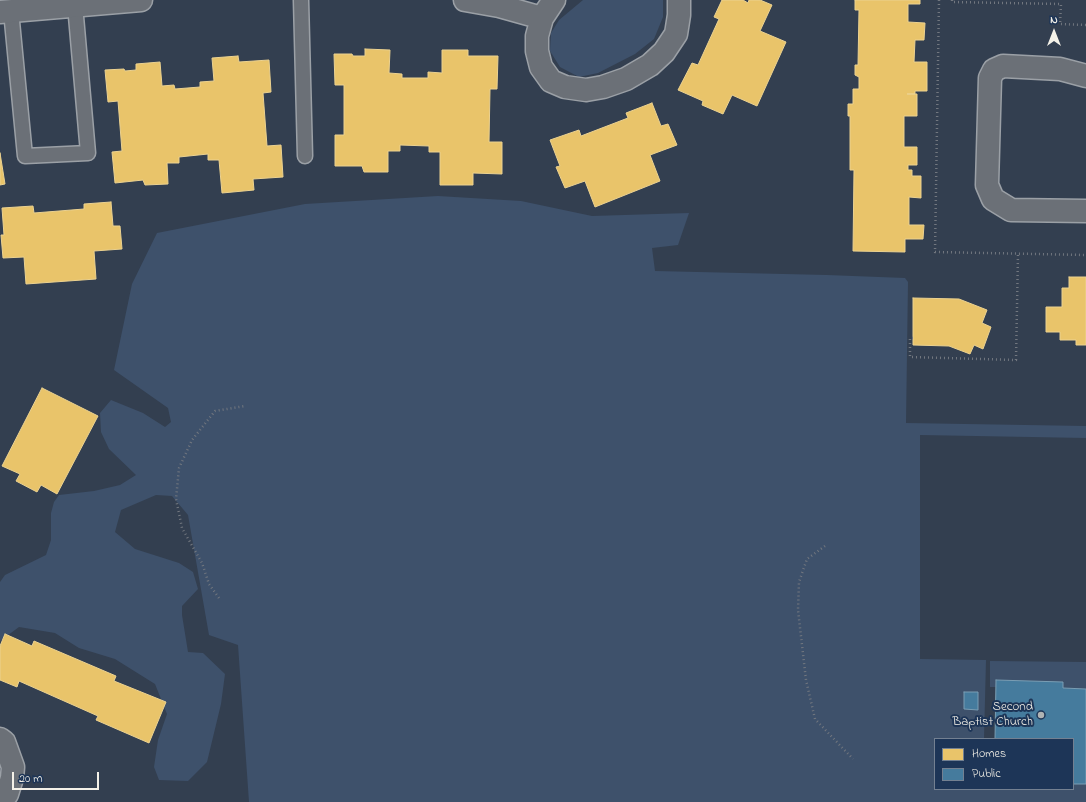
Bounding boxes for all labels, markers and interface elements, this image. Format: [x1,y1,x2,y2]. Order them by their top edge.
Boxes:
north arrow [1034,12,1074,52]
text: N [1050,12,1058,28]
place label: Second Baptist Church [953,700,1033,731]
marker: Second Baptist Church [1036,710,1046,720]
legend [934,738,1074,790]
text: Homes [972,745,1006,763]
scale bar [14,764,101,790]
text: Public [972,765,1001,783]
text: 20 m [19,770,42,788]

